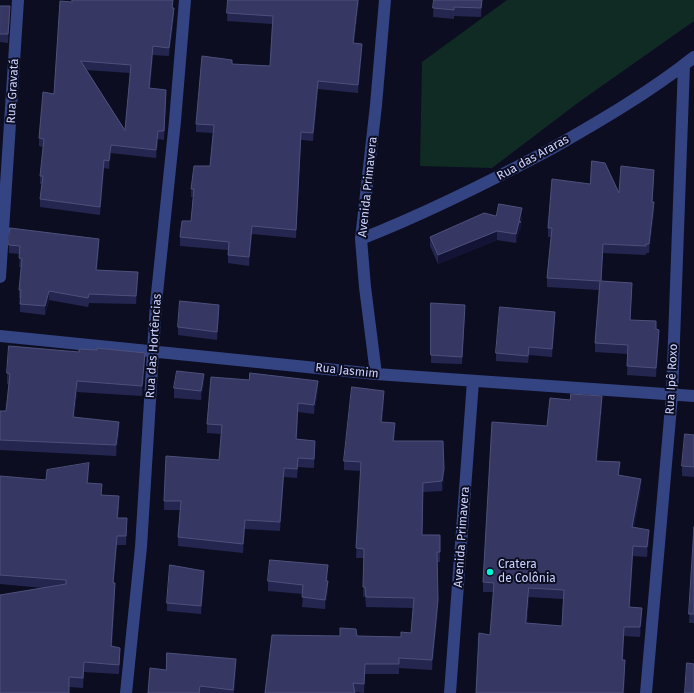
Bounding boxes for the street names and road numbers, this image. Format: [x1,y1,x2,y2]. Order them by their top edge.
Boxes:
street label: Rua Gravatá [4,58,22,124]
street label: Rua das Araras [494,132,572,184]
street label: Avenida Primavera [356,136,380,238]
street label: Rua das Hortências [143,293,165,399]
street label: Rua Ipê Roxo [663,343,681,415]
street label: Rua Jasmim [315,361,379,381]
street label: Avenida Primavera [451,486,473,588]

